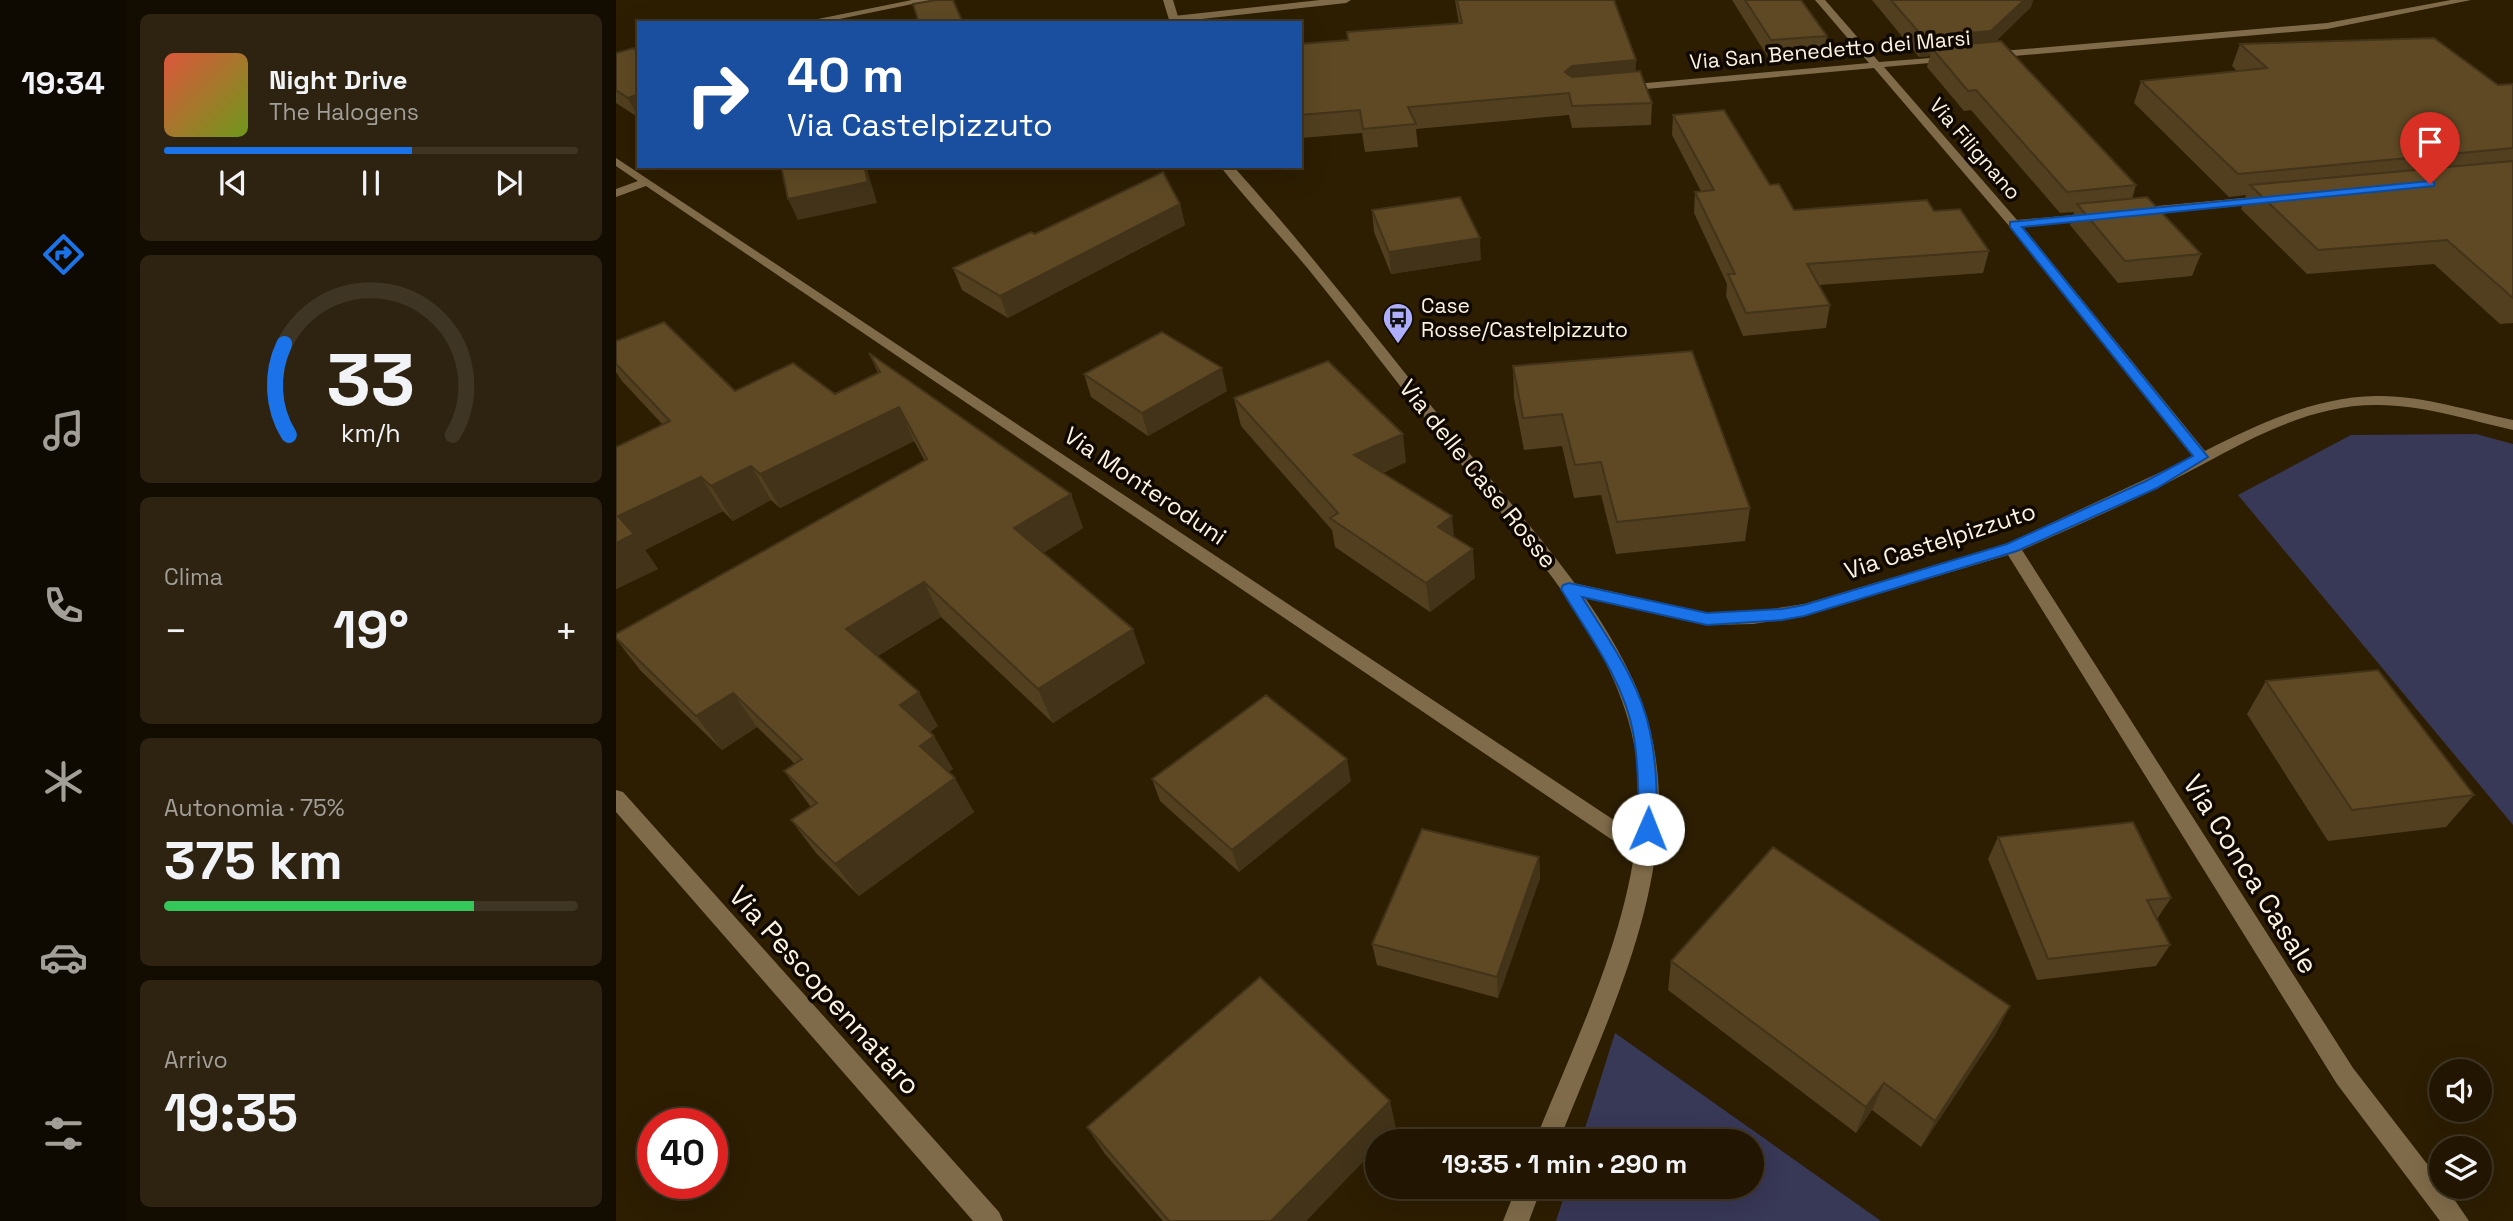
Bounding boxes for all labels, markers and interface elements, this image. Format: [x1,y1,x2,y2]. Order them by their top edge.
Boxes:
street label: Via San Benedetto dei Marsi [1688,24,1972,75]
text: 40 m [787,44,904,106]
icon: right [672,49,763,140]
text: 19:34 [21,63,105,103]
text: Night Drive [269,63,407,97]
street label: Via Filignano [1924,92,2027,205]
text: The Halogens [269,97,419,127]
text: Via Castelpizzuto [787,105,1053,145]
pin [2400,112,2460,184]
icon: arrive [2411,123,2449,161]
icon: previous [214,164,252,202]
icon: pause [352,164,390,202]
icon: next [490,164,528,202]
icon: directions [39,230,88,279]
place label: Case Rosse/Castelpizzuto [1421,292,1628,343]
bus stop icon: Case Rosse/Castelpizzuto [1381,301,1415,345]
text: 33 [327,334,415,427]
street label: Via delle Case Rosse [1393,373,1564,574]
icon: music [39,406,88,455]
text: km/h [341,417,401,449]
street label: Via Monteroduni [1058,420,1233,551]
street label: Via Castelpizzuto [1840,495,2039,586]
text: Clima [164,562,223,592]
icon: phone [39,581,88,630]
text: 19° [333,597,409,663]
text: − [164,607,188,655]
text: + [554,607,578,655]
icon: climate [39,757,88,806]
street label: Via Conca Casale [2175,768,2327,980]
position arrow [1611,792,1685,866]
text: Autonomia · 75% [164,793,345,823]
text: 375 km [164,828,343,894]
street label: Via Pescopennataro [721,878,929,1102]
icon: car [39,933,88,982]
text: Arrivo [164,1045,228,1075]
map controls [2429,1059,2492,1199]
button: sound [2429,1059,2492,1122]
text: 19:35 [164,1080,298,1146]
speed limit sign: 40 [637,1108,728,1199]
icon: filters [39,1109,88,1158]
button: layers [2429,1136,2492,1199]
text: 19:35 · 1 min · 290 m [1442,1147,1687,1181]

